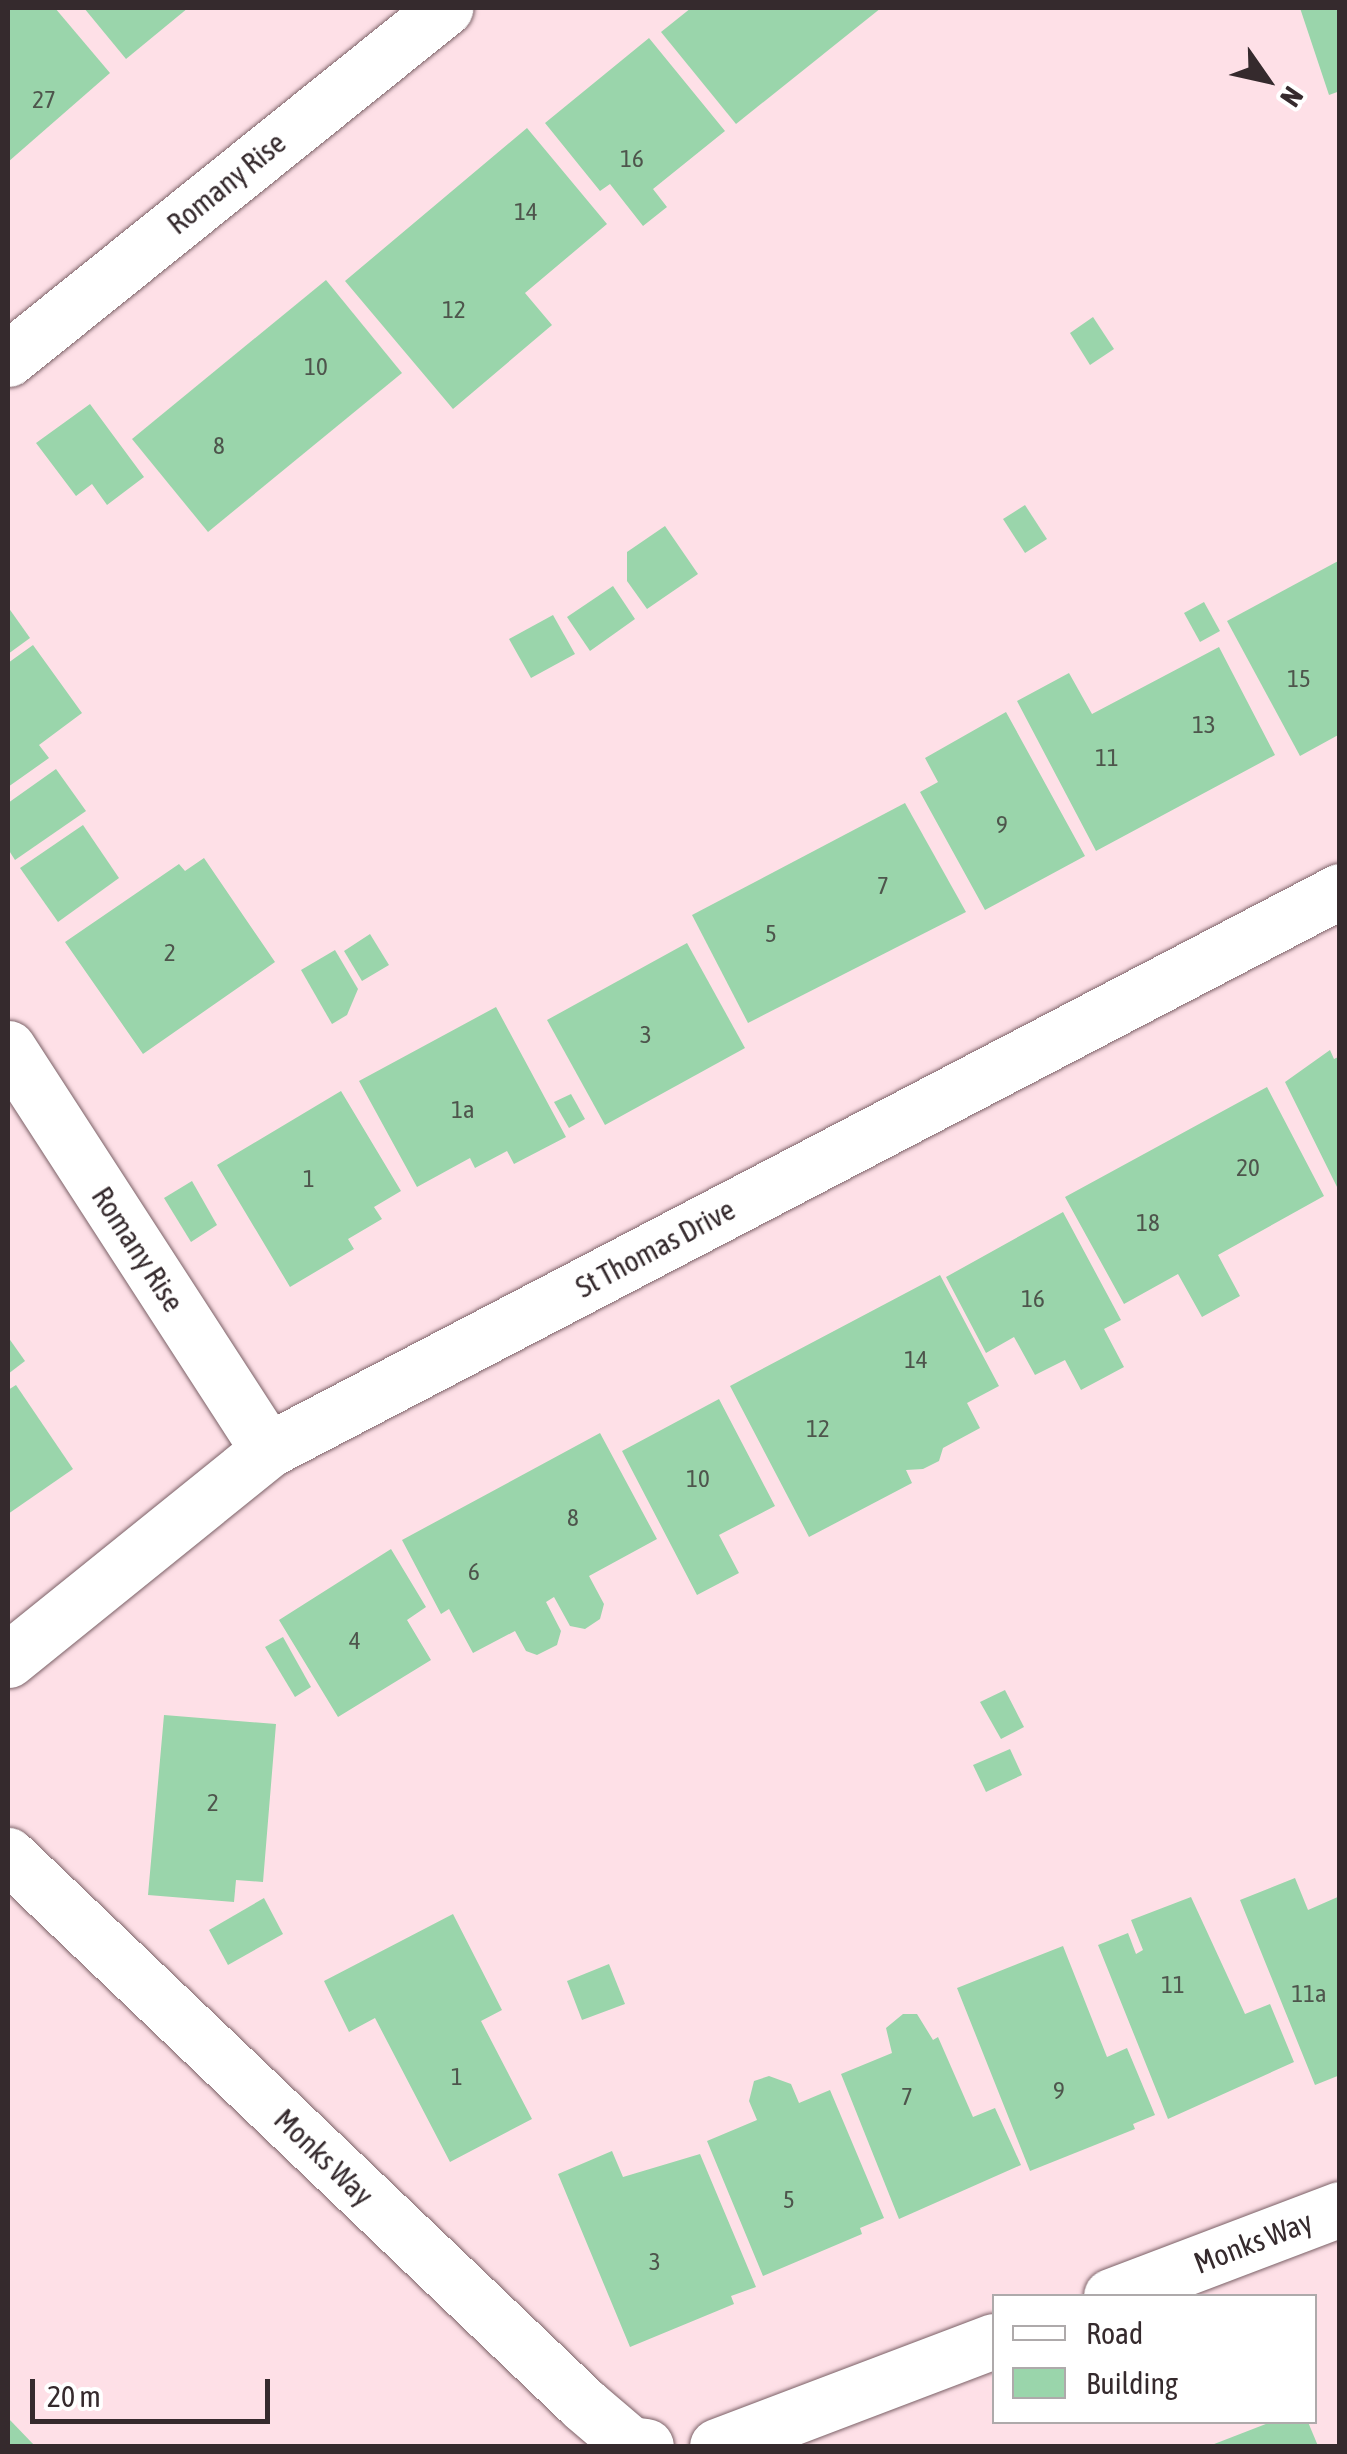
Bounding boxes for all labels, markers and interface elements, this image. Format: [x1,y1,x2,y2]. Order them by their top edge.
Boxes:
north arrow [1217,30,1317,130]
text: N [1274,81,1310,113]
house number: 27 [32,84,56,114]
street label: Romany Rise [160,124,292,242]
house number: 16 [620,143,644,173]
house number: 14 [514,196,538,226]
house number: 12 [442,294,466,324]
house number: 10 [304,351,328,381]
house number: 8 [213,430,225,460]
house number: 15 [1287,663,1311,693]
house number: 13 [1192,709,1216,739]
house number: 11 [1095,742,1119,772]
house number: 9 [996,809,1008,839]
house number: 7 [877,870,889,900]
house number: 5 [765,918,777,948]
house number: 2 [164,937,176,967]
house number: 3 [640,1019,652,1049]
house number: 1a [451,1094,475,1124]
house number: 20 [1236,1152,1260,1182]
house number: 1 [303,1163,315,1193]
street label: Romany Rise [84,1180,192,1318]
street label: St Thomas Drive [569,1191,741,1305]
house number: 18 [1136,1207,1160,1237]
house number: 16 [1021,1283,1045,1313]
house number: 14 [904,1344,928,1374]
house number: 12 [806,1413,830,1443]
house number: 10 [686,1463,710,1493]
house number: 8 [567,1502,579,1532]
house number: 6 [468,1556,480,1586]
house number: 4 [349,1625,361,1655]
house number: 2 [207,1787,219,1817]
house number: 11 [1161,1969,1185,1999]
house number: 11a [1291,1978,1327,2008]
house number: 1 [451,2061,463,2091]
house number: 9 [1053,2075,1065,2105]
house number: 7 [901,2081,913,2111]
street label: Monks Way [267,2101,381,2213]
house number: 5 [783,2184,795,2214]
street label: Monks Way [1189,2203,1317,2281]
house number: 3 [649,2246,661,2276]
legend [992,2294,1317,2424]
text: Road [1086,2316,1143,2350]
scale bar [35,2359,275,2421]
text: Building [1086,2366,1178,2400]
text: 20 m [47,2379,101,2413]

